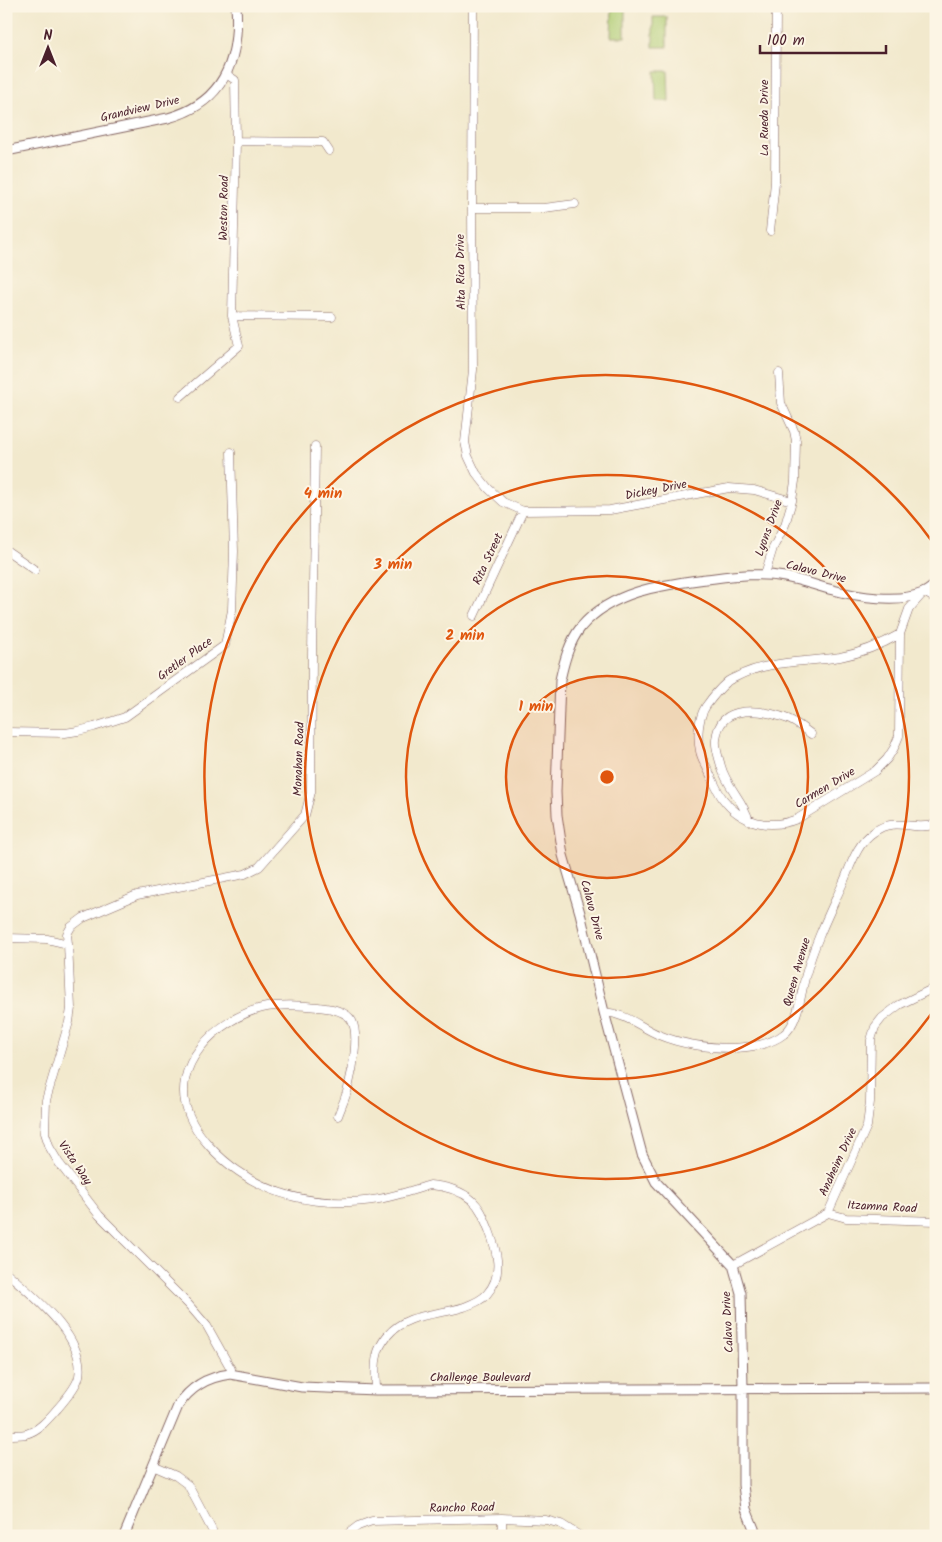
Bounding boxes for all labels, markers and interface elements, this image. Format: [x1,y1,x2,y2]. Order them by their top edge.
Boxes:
north arrow [22,22,72,72]
scale bar [760,22,886,54]
text: N [44,25,53,47]
text: 100 m [767,29,805,53]
street label: La Rueda Drive [755,79,774,156]
street label: Grandview Drive [99,91,182,127]
street label: Weston Road [214,174,234,241]
street label: Alta Rica Drive [451,233,471,310]
street label: Dickey Drive [624,475,689,505]
text: 4 min [304,482,342,506]
street label: Lyons Drive [750,496,788,559]
street label: Rita Street [468,530,508,588]
text: 3 min [373,553,412,577]
street label: Calavo Drive [784,555,849,589]
text: 2 min [445,624,485,648]
street label: Gretler Place [153,632,217,686]
text: 1 min [519,695,553,719]
street label: Monahan Road [288,721,310,796]
street label: Carmen Drive [791,762,860,814]
centre of rings [598,768,616,786]
street label: Calavo Drive [575,878,609,943]
street label: Queen Avenue [778,935,816,1009]
street label: Anaheim Drive [814,1124,862,1199]
street label: Vista Way [53,1137,97,1189]
street label: Itzamna Road [847,1196,918,1218]
street label: Calavo Drive [717,1290,739,1353]
street label: Challenge Boulevard [430,1368,531,1387]
street label: Rancho Road [429,1498,496,1518]

